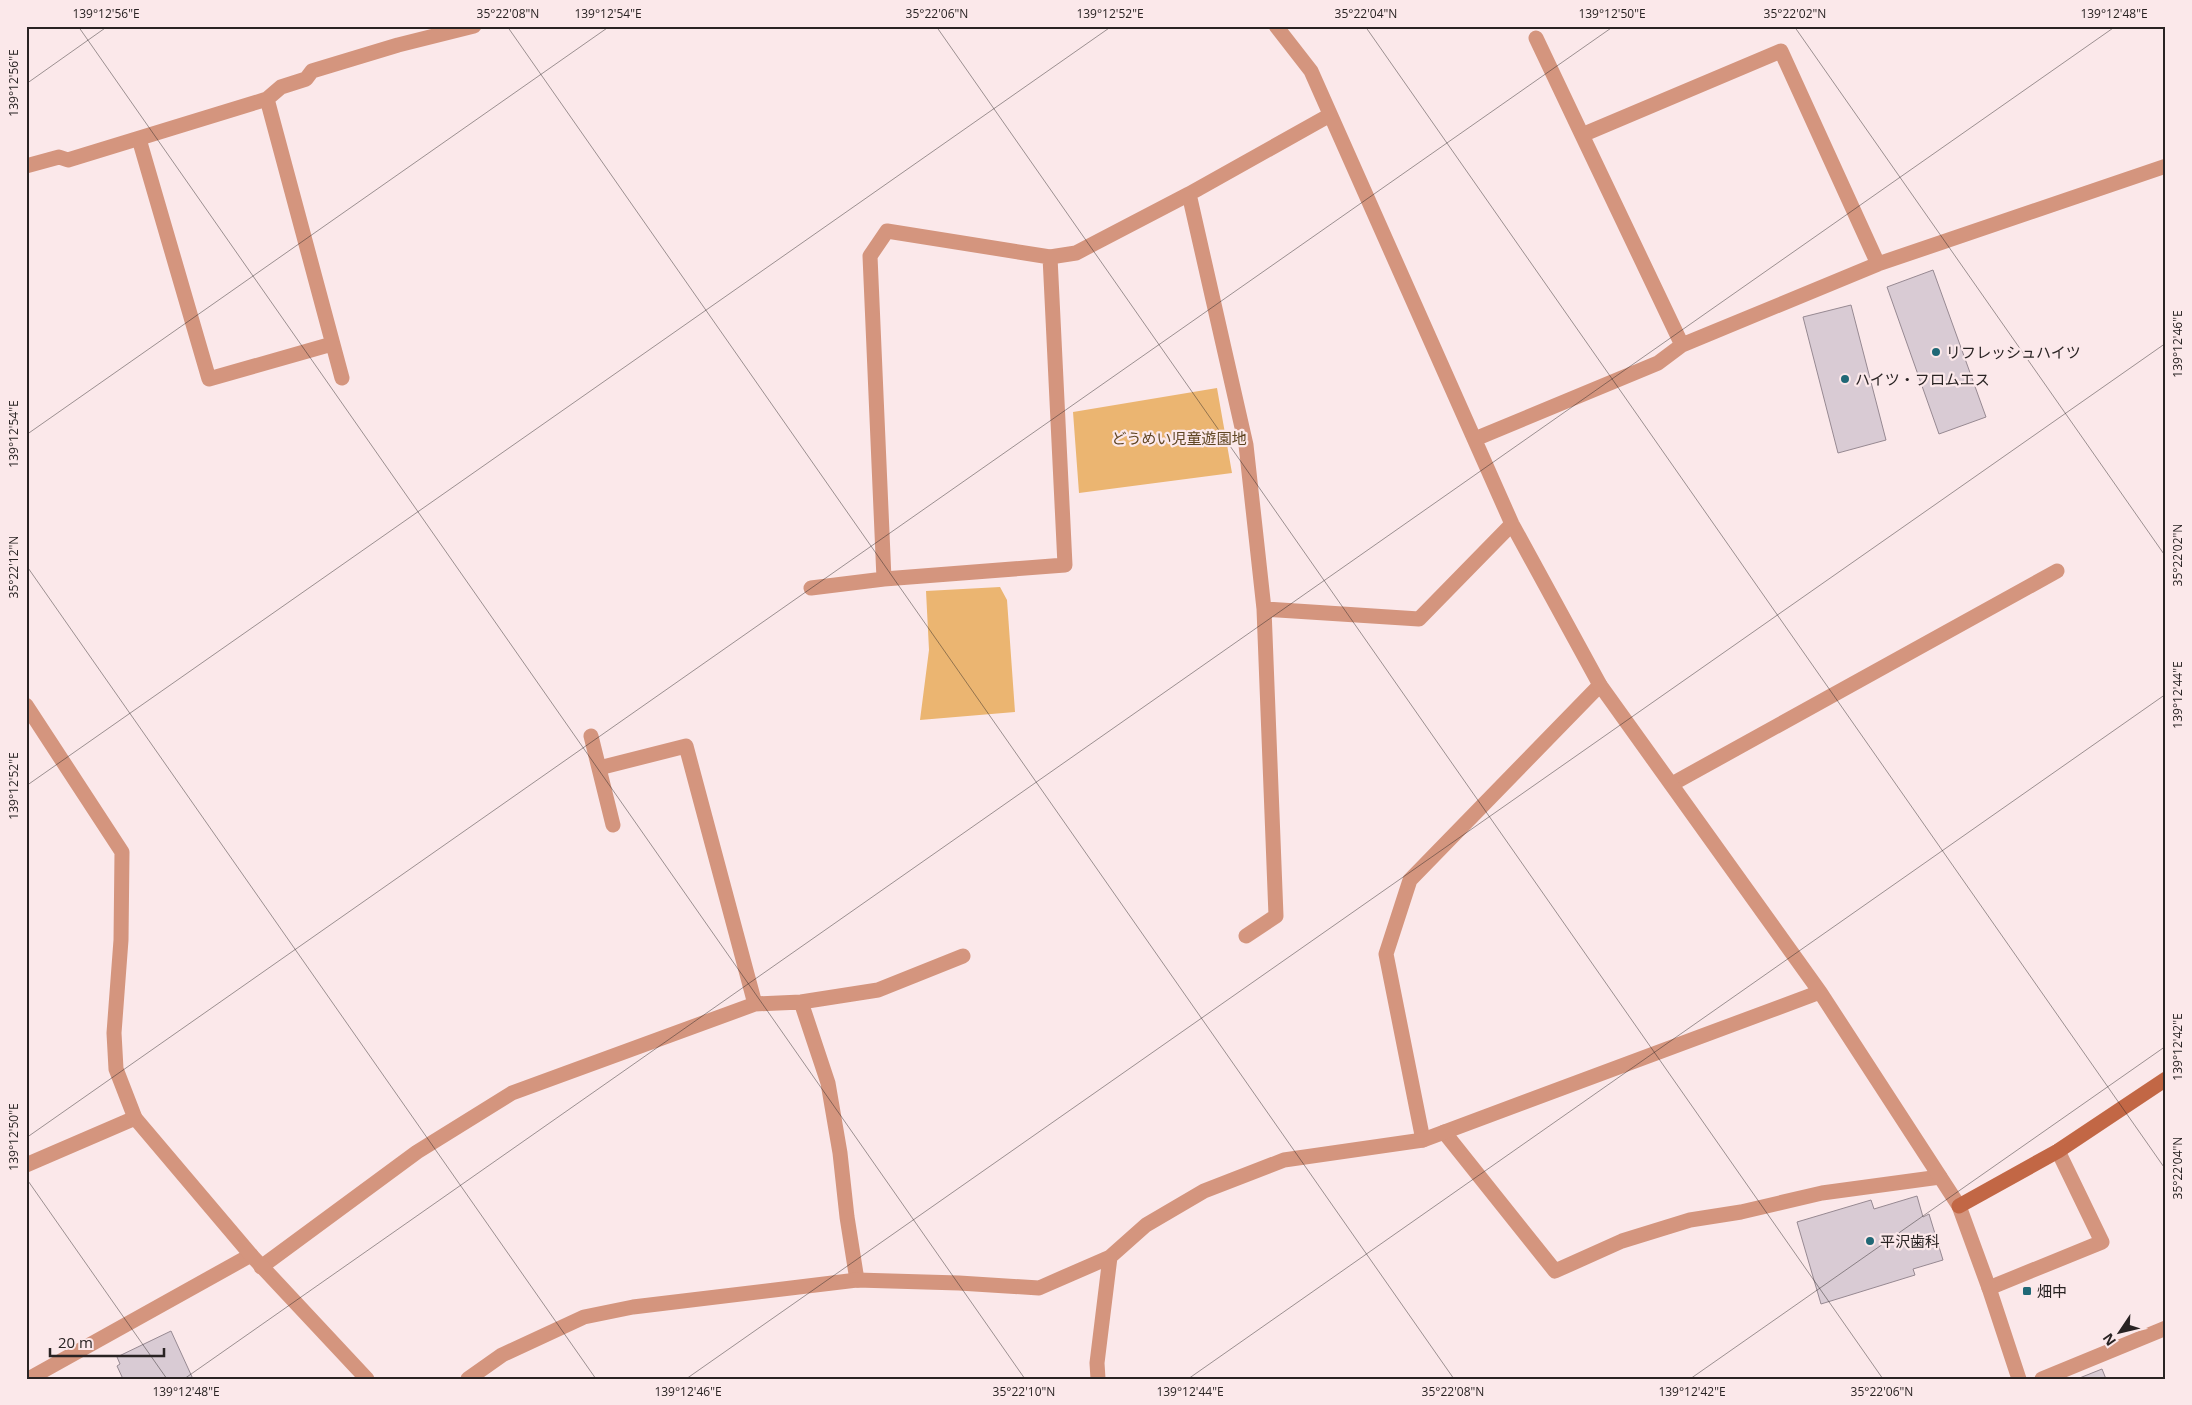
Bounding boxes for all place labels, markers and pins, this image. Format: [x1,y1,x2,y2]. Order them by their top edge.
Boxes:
place label: リフレッシュハイツ [1946,342,2081,362]
marker: リフレッシュハイツ [1930,346,1942,358]
place label: ハイツ・フロムエス [1855,369,1990,389]
marker: ハイツ・フロムエス [1839,373,1851,385]
place label: 平沢歯科 [1880,1231,1940,1251]
marker: 平沢歯科 [1864,1235,1876,1247]
place label: 畑中 [2037,1281,2067,1301]
marker: 畑中 [2021,1285,2033,1297]

